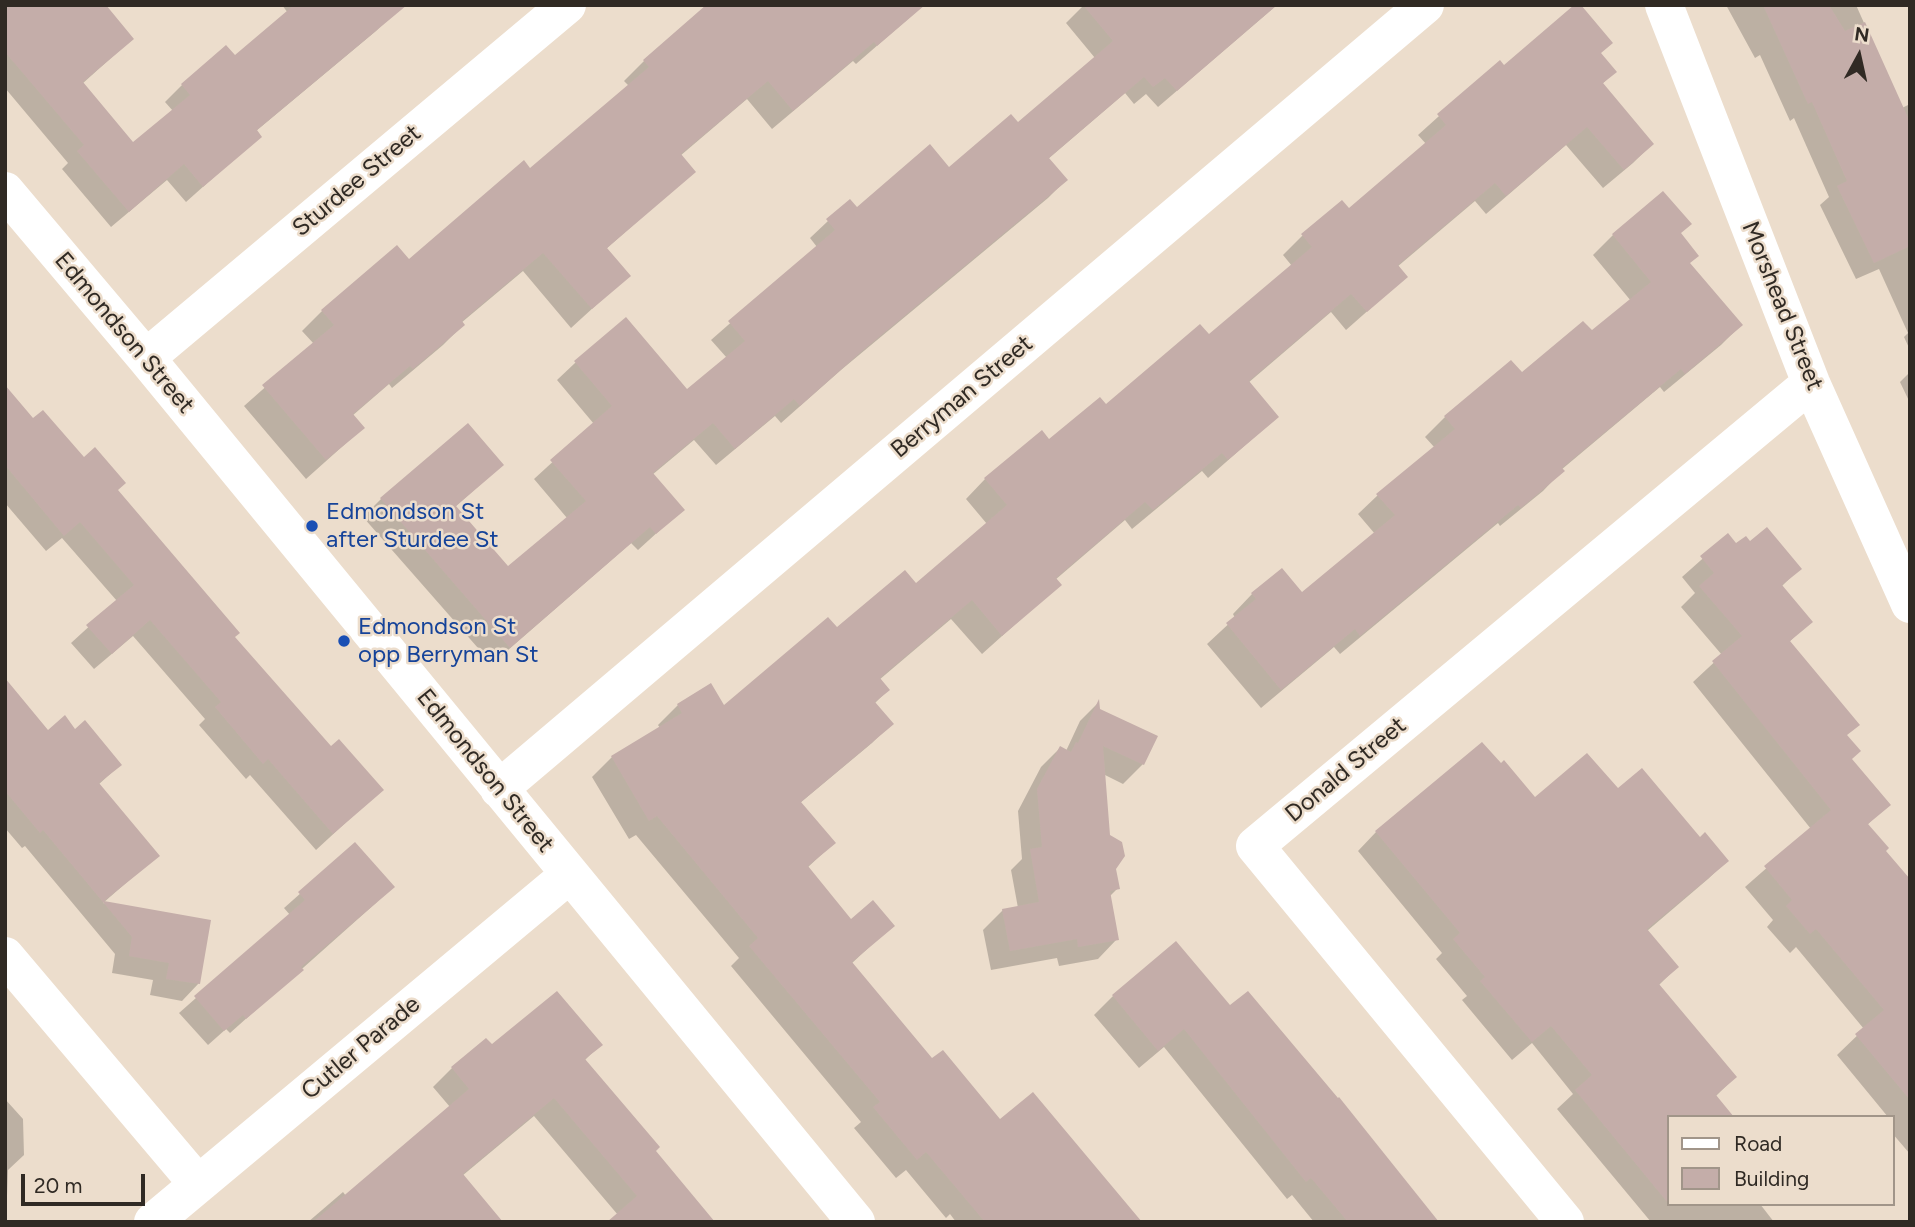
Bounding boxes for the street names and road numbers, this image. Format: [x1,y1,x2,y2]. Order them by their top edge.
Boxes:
street label: Sturdee Street [287,119,427,243]
street label: Morshead Street [1735,217,1829,395]
street label: Edmondson Street [48,246,200,420]
street label: Berryman Street [885,329,1039,465]
street label: Edmondson Street [410,684,560,858]
street label: Donald Street [1280,711,1412,829]
street label: Cutler Parade [296,990,426,1106]

